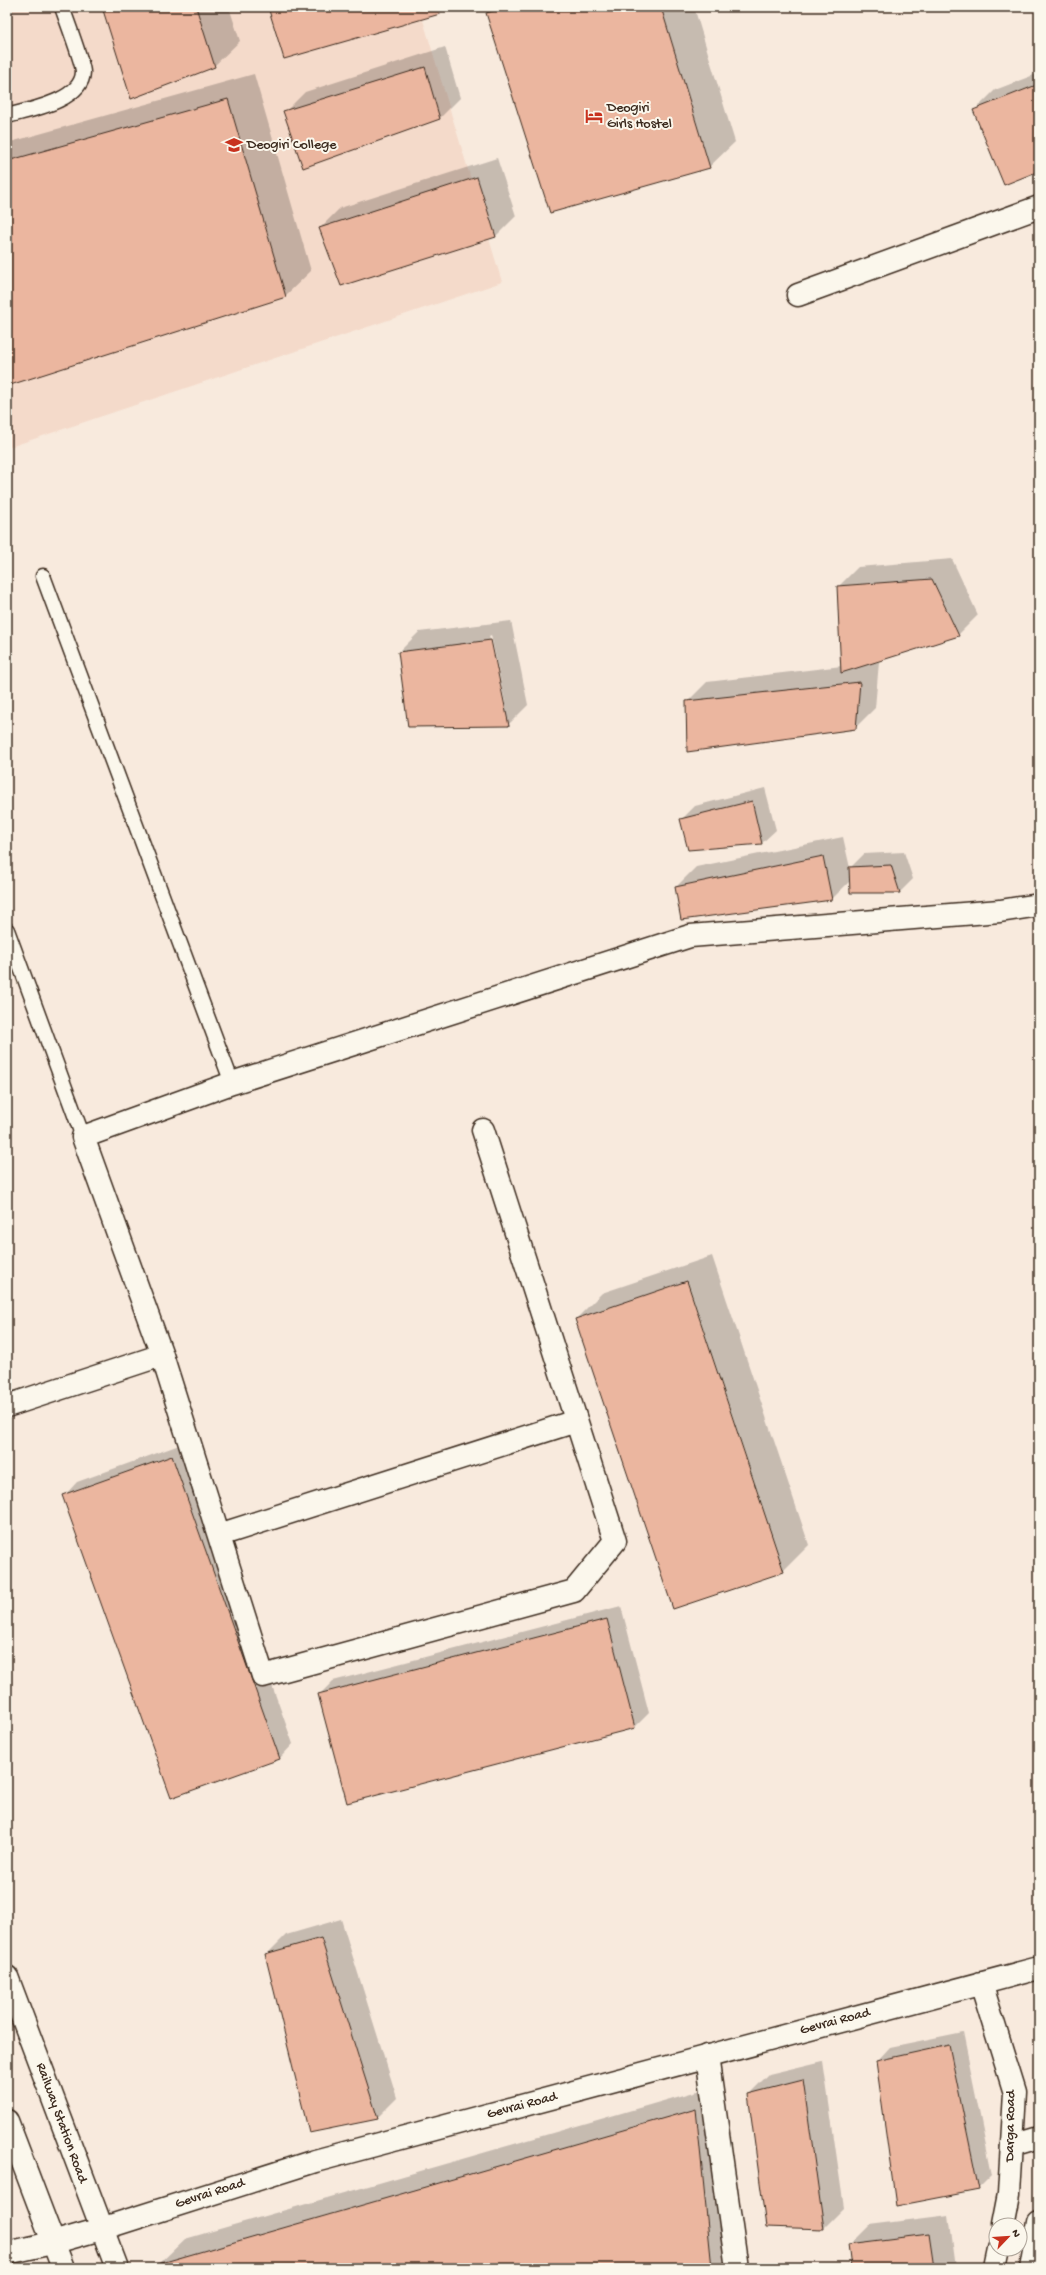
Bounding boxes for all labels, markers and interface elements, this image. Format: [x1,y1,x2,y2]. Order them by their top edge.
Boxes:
place label: Deogiri Girls Hostel [606,100,672,133]
hotel icon: Deogiri Girls Hostel [584,106,604,126]
school or university icon: Deogiri College [224,135,244,155]
place label: Deogiri College [246,137,337,154]
street label: Gevrai Road [798,2004,874,2040]
street label: Railway Station Road [31,2061,91,2187]
street label: Gevrai Road [485,2088,561,2124]
street label: Darga Road [1002,2088,1020,2163]
street label: Gevrai Road [173,2174,249,2213]
north arrow [988,2217,1028,2257]
text: N [1008,2228,1022,2239]

